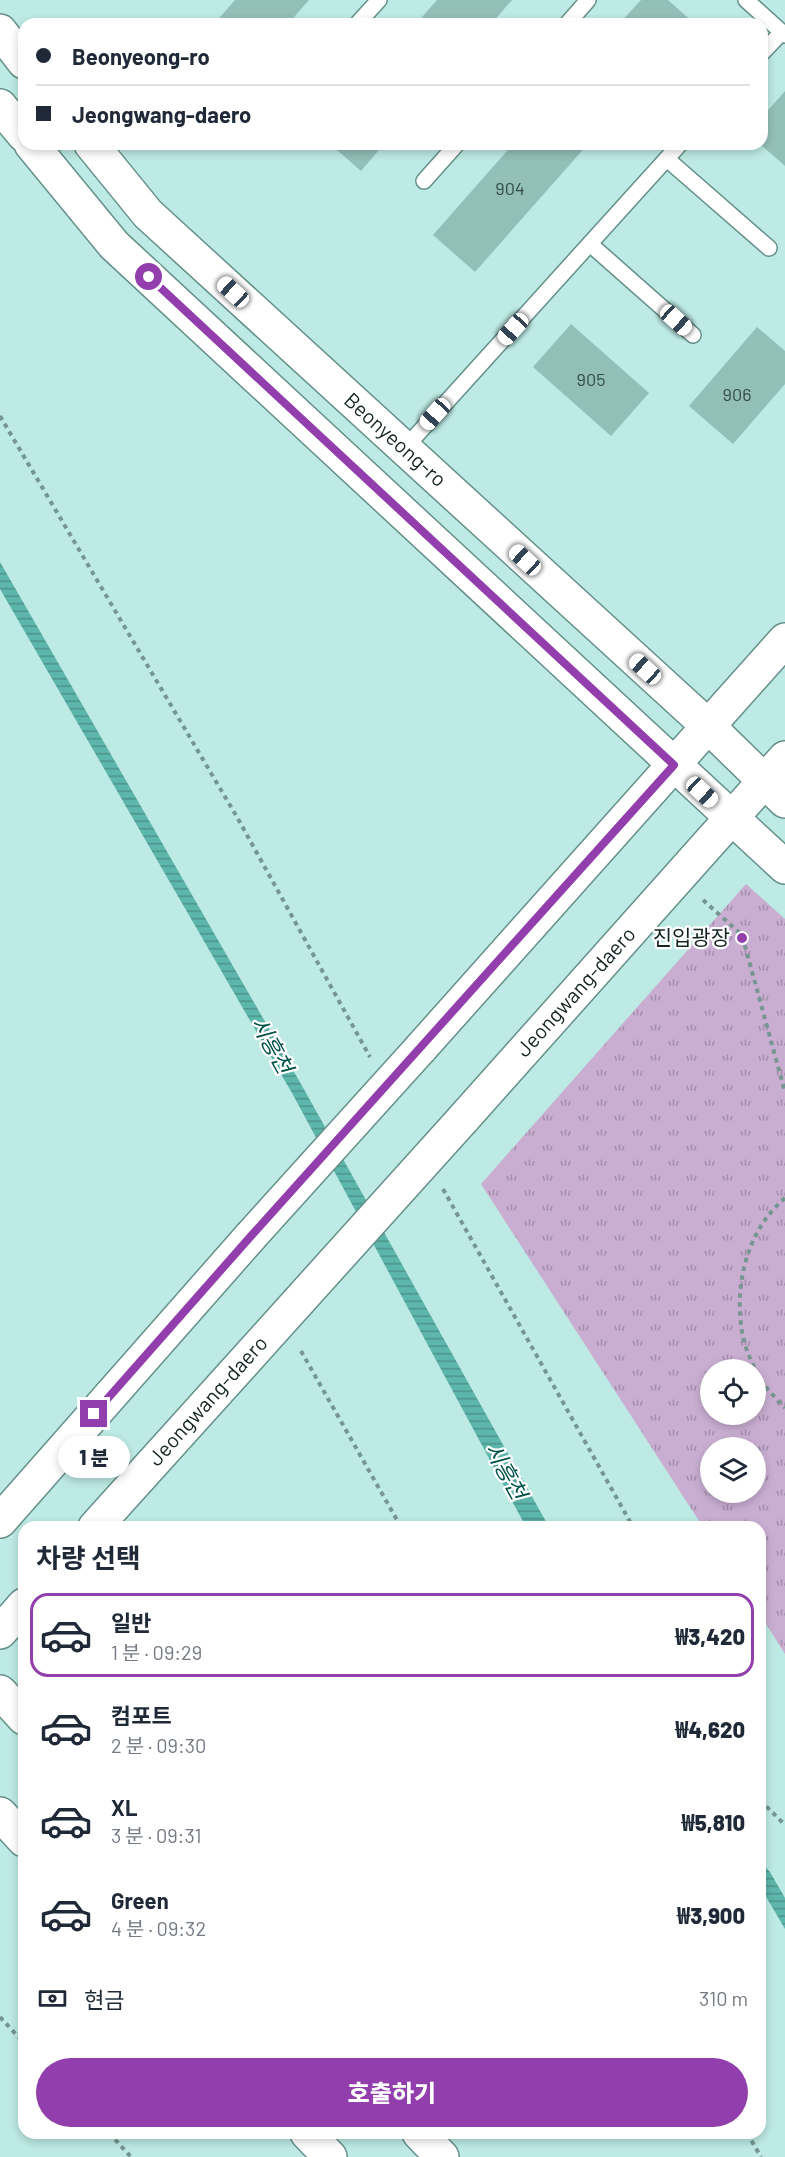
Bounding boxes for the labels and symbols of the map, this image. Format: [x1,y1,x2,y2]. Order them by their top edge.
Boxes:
house number: 904 [495,177,525,199]
route start [135,263,162,290]
car [214,273,252,311]
car [657,301,695,339]
car [494,310,532,348]
house number: 905 [577,368,605,390]
house number: 906 [723,383,751,405]
street label: Beonyeong-ro [340,387,452,491]
car [416,395,454,433]
car [506,541,544,579]
car [626,650,664,688]
car [683,773,721,811]
street label: Jeongwang-daero [510,921,640,1061]
place label: 진입광장 [653,924,730,949]
marker: 진입광장 [735,931,749,945]
water label: 시흥천 [247,1012,300,1080]
street label: Jeongwang-daero [142,1330,272,1470]
route end [80,1400,107,1427]
callout: 1 분 [58,1435,130,1477]
water label: 시흥천 [481,1438,534,1506]

